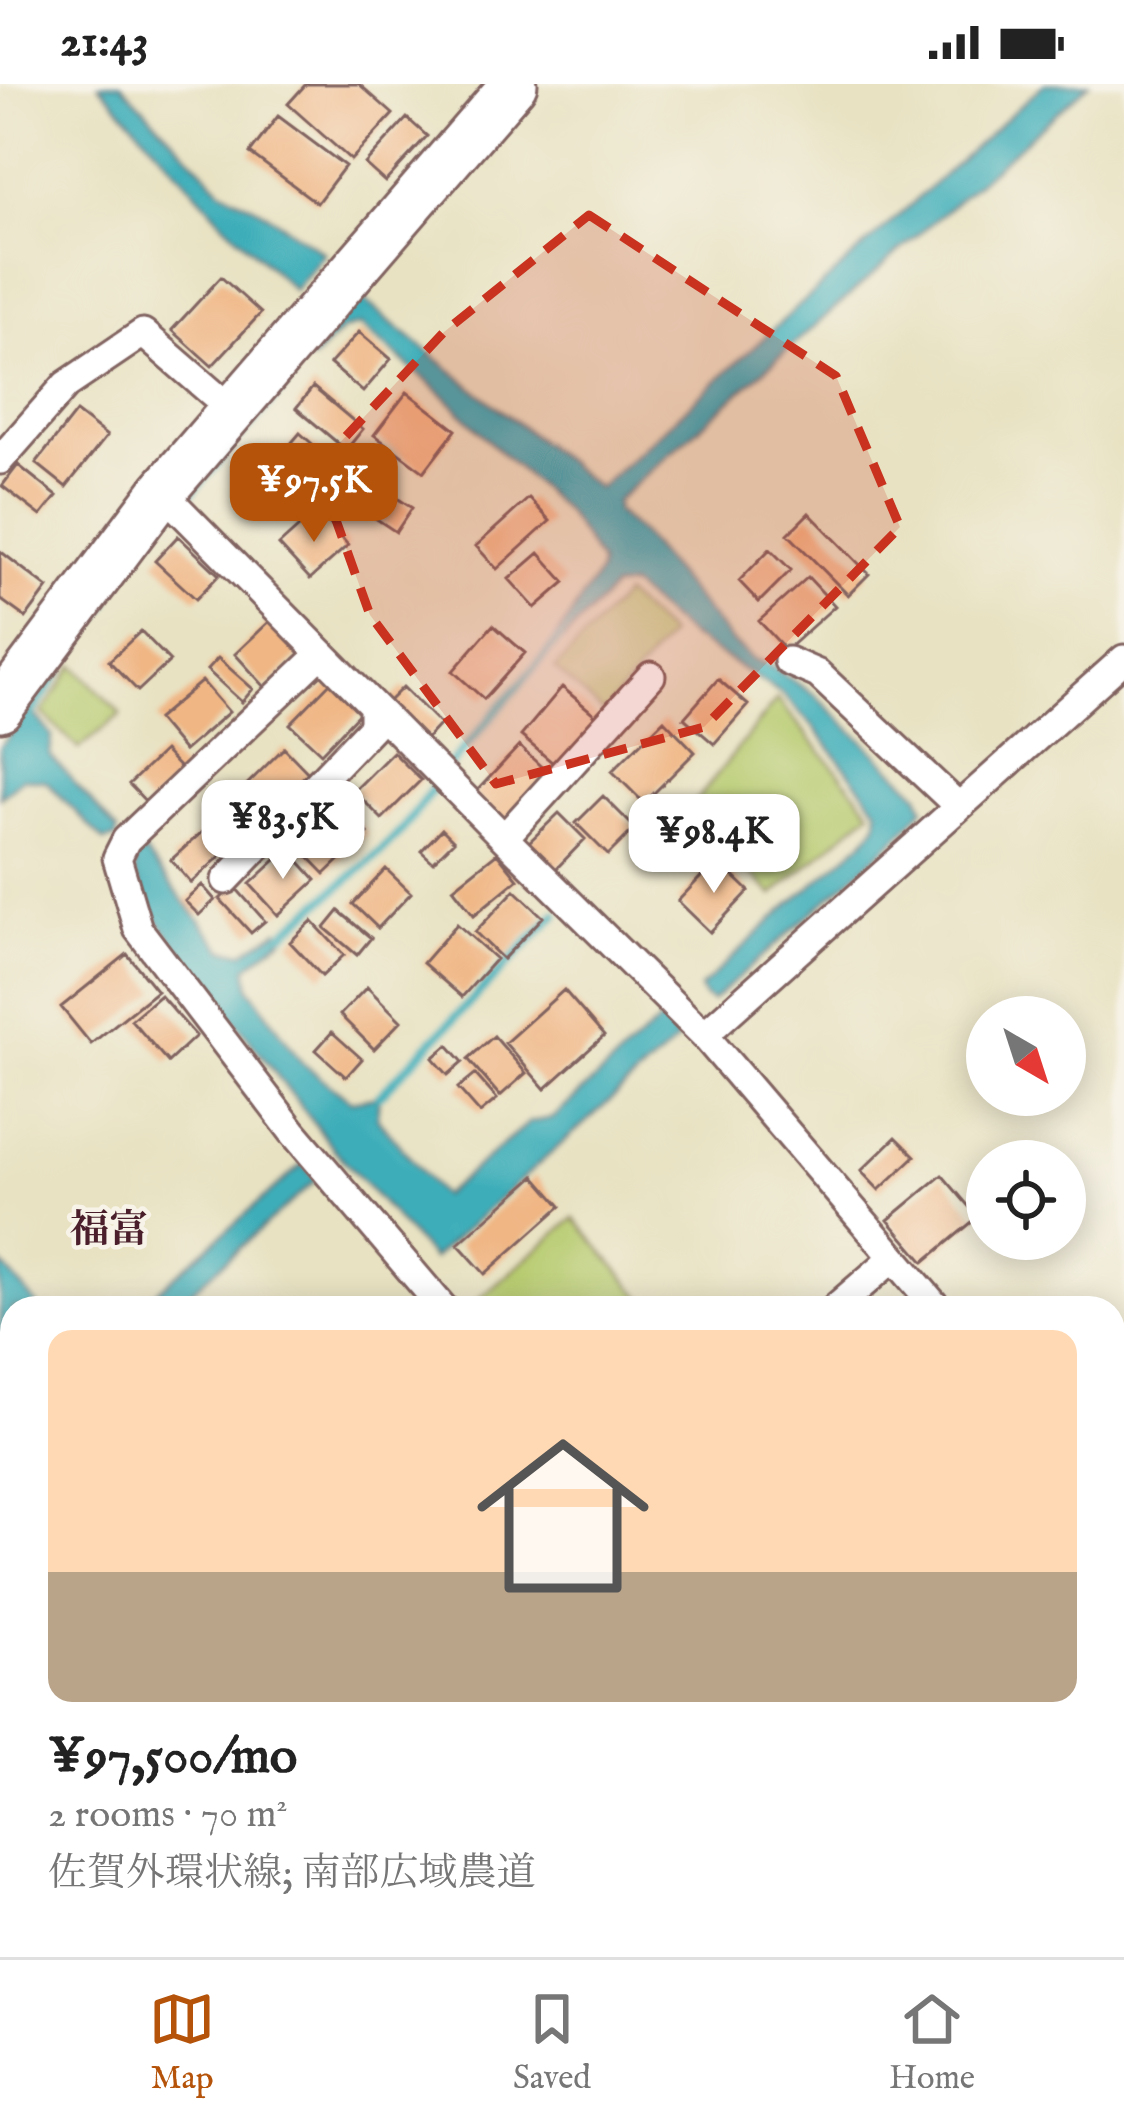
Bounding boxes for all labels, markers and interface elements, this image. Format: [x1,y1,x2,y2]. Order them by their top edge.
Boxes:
text: 21:43 [60,14,149,71]
pin: ¥97.5K [216,443,412,545]
text: ¥97.5K [257,457,371,506]
pin: ¥83.5K [185,780,381,882]
text: ¥83.5K [229,794,337,843]
pin: ¥98.4K [616,794,812,896]
text: ¥98.4K [656,808,772,857]
north arrow [966,996,1086,1116]
map controls [966,996,1086,1260]
button: locate [966,1140,1086,1260]
district label: 福富 [70,1207,148,1256]
icon: home [455,1408,671,1624]
text: ¥97,500/mo [48,1726,297,1791]
text: 2 rooms · 70 m² [48,1791,288,1840]
text: 佐賀外環状線; 南部広域農道 [48,1850,535,1899]
tab: Map [149,1986,215,2100]
tab: Saved [513,1986,591,2100]
tab: Home [889,1986,975,2100]

